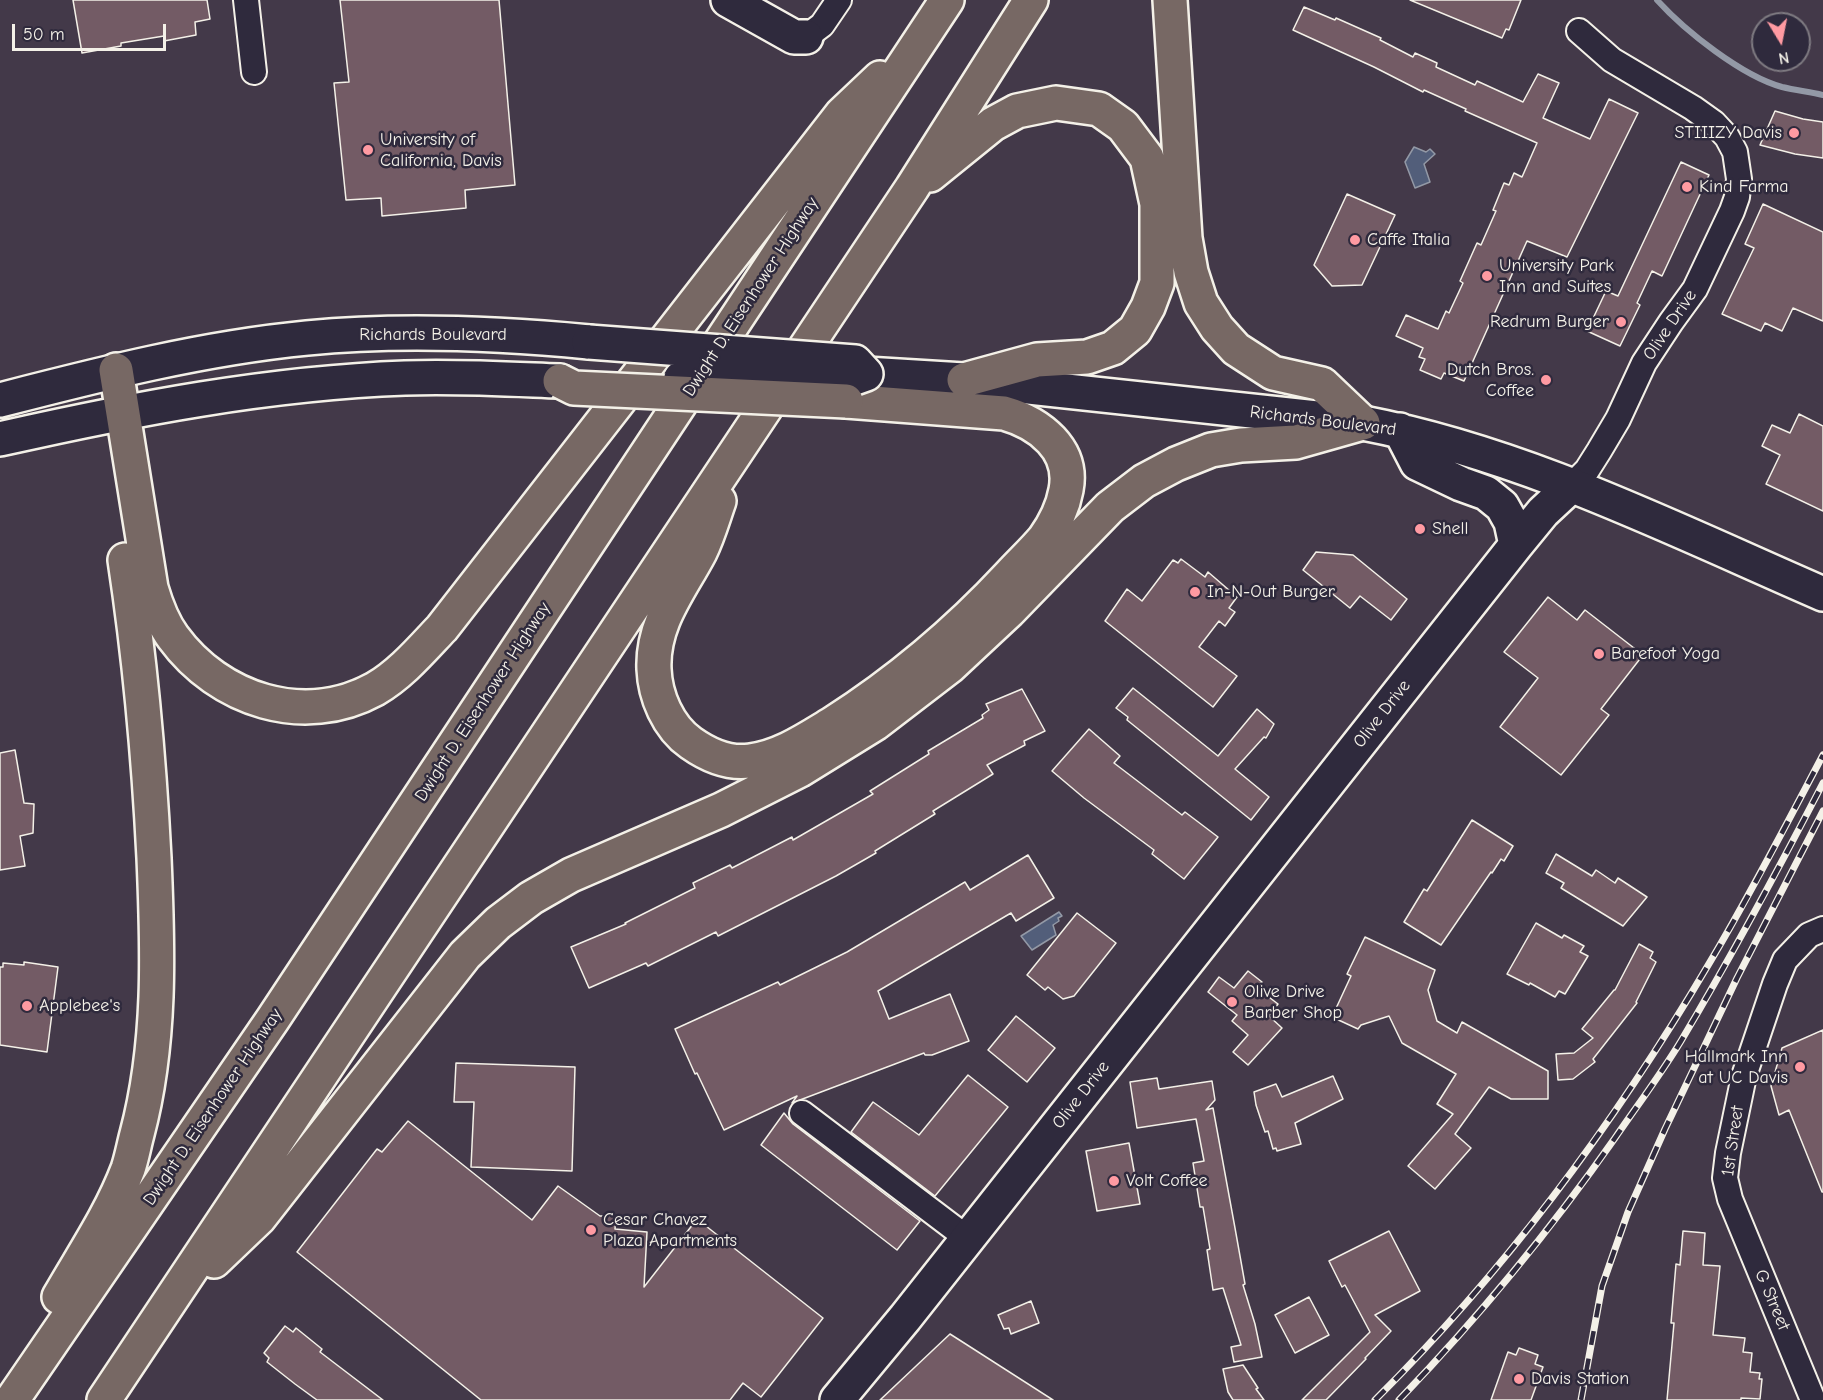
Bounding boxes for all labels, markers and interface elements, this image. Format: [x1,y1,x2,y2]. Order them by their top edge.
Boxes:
scale bar [15,12,170,50]
north arrow [1751,12,1811,72]
text: 50 m [23,24,65,45]
text: N [1777,48,1790,68]
place label: STIIIZY Davis [1675,122,1782,144]
marker: STIIIZY Davis [1787,126,1801,140]
place label: University of California, Davis [380,129,502,172]
marker: University of California, Davis [361,143,375,157]
place label: Kind Farma [1699,176,1789,198]
marker: Kind Farma [1680,180,1694,194]
street label: Dwight D. Eisenhower Highway [678,193,824,401]
place label: Caffe Italia [1367,229,1450,251]
marker: Caffe Italia [1348,233,1362,247]
place label: University Park Inn and Suites [1499,255,1614,298]
marker: University Park Inn and Suites [1480,269,1494,283]
street label: Olive Drive [1639,286,1701,364]
place label: Redrum Burger [1490,311,1609,333]
marker: Redrum Burger [1614,315,1628,329]
street label: Richards Boulevard [359,324,507,346]
place label: Dutch Bros. Coffee [1447,359,1534,401]
marker: Dutch Bros. Coffee [1539,373,1553,387]
street label: Richards Boulevard [1248,401,1398,441]
place label: Shell [1432,518,1468,540]
marker: Shell [1413,522,1427,536]
place label: In-N-Out Burger [1207,581,1335,603]
marker: In-N-Out Burger [1188,585,1202,599]
street label: Dwight D. Eisenhower Highway [410,598,556,806]
place label: Barefoot Yoga [1611,643,1720,665]
marker: Barefoot Yoga [1592,647,1606,661]
street label: Olive Drive [1349,676,1415,752]
place label: Olive Drive Barber Shop [1244,981,1342,1024]
place label: Applebee's [39,995,120,1017]
marker: Olive Drive Barber Shop [1225,995,1239,1009]
marker: Applebee's [20,999,34,1013]
street label: Dwight D. Eisenhower Highway [139,1004,287,1210]
place label: Hallmark Inn at UC Davis [1685,1046,1788,1088]
street label: Olive Drive [1048,1057,1114,1133]
marker: Hallmark Inn at UC Davis [1793,1060,1807,1074]
street label: 1st Street [1717,1104,1749,1178]
place label: Volt Coffee [1126,1170,1207,1192]
marker: Volt Coffee [1107,1174,1121,1188]
place label: Cesar Chavez Plaza Apartments [603,1209,737,1252]
marker: Cesar Chavez Plaza Apartments [584,1223,598,1237]
street label: G Street [1750,1266,1794,1334]
place label: Davis Station [1531,1368,1629,1390]
marker: Davis Station [1512,1372,1526,1386]

